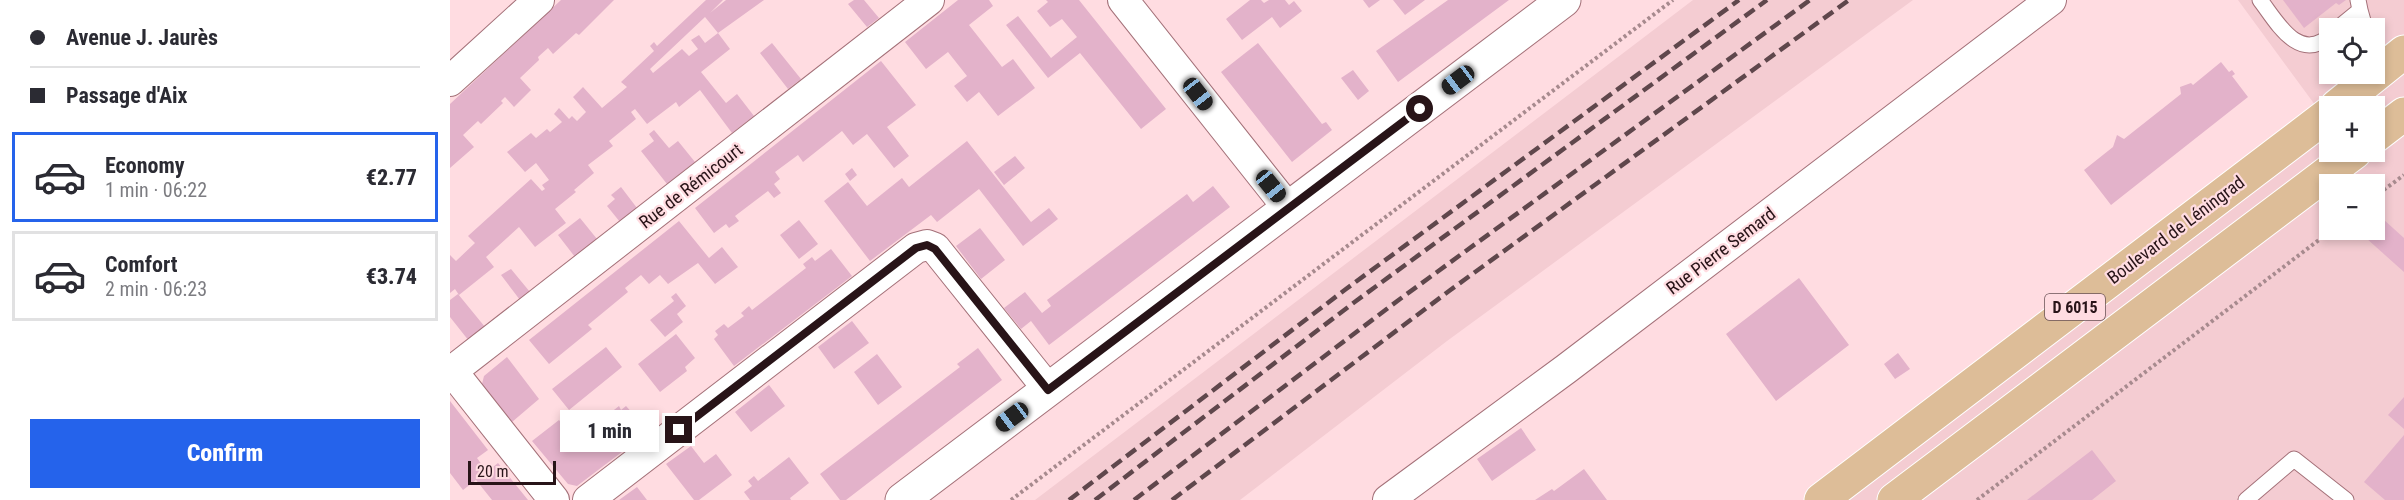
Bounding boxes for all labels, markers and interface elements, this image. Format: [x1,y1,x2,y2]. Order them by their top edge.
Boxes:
map controls [2319,18,2385,240]
button: locate [2319,18,2385,84]
text: Avenue J. Jaurès [66,25,218,50]
car [1438,62,1478,98]
car [1180,74,1216,114]
text: Passage d'Aix [66,83,188,108]
route start [1406,95,1433,122]
button: + [2319,96,2385,162]
street label: Rue de Rémicourt [635,139,747,232]
icon: car [33,150,87,204]
text: Economy [105,153,185,178]
text: €2.77 [366,165,417,190]
car [1253,166,1289,206]
street label: Boulevard de Léningrad [2103,171,2248,288]
button: − [2319,174,2385,240]
text: 1 min · 06:22 [105,178,207,202]
street label: Rue Pierre Semard [1662,203,1779,298]
icon: car [33,249,87,303]
text: Comfort [105,252,178,277]
text: €3.74 [366,264,417,289]
text: 2 min · 06:23 [105,277,207,301]
road number: D 6015 [2045,294,2105,320]
car [992,399,1032,435]
callout: 1 min [559,409,658,451]
route end [665,416,692,443]
button: Confirm [30,419,420,488]
text: 1 min [587,419,632,443]
scale bar [468,458,556,486]
text: 20 m [477,462,509,481]

